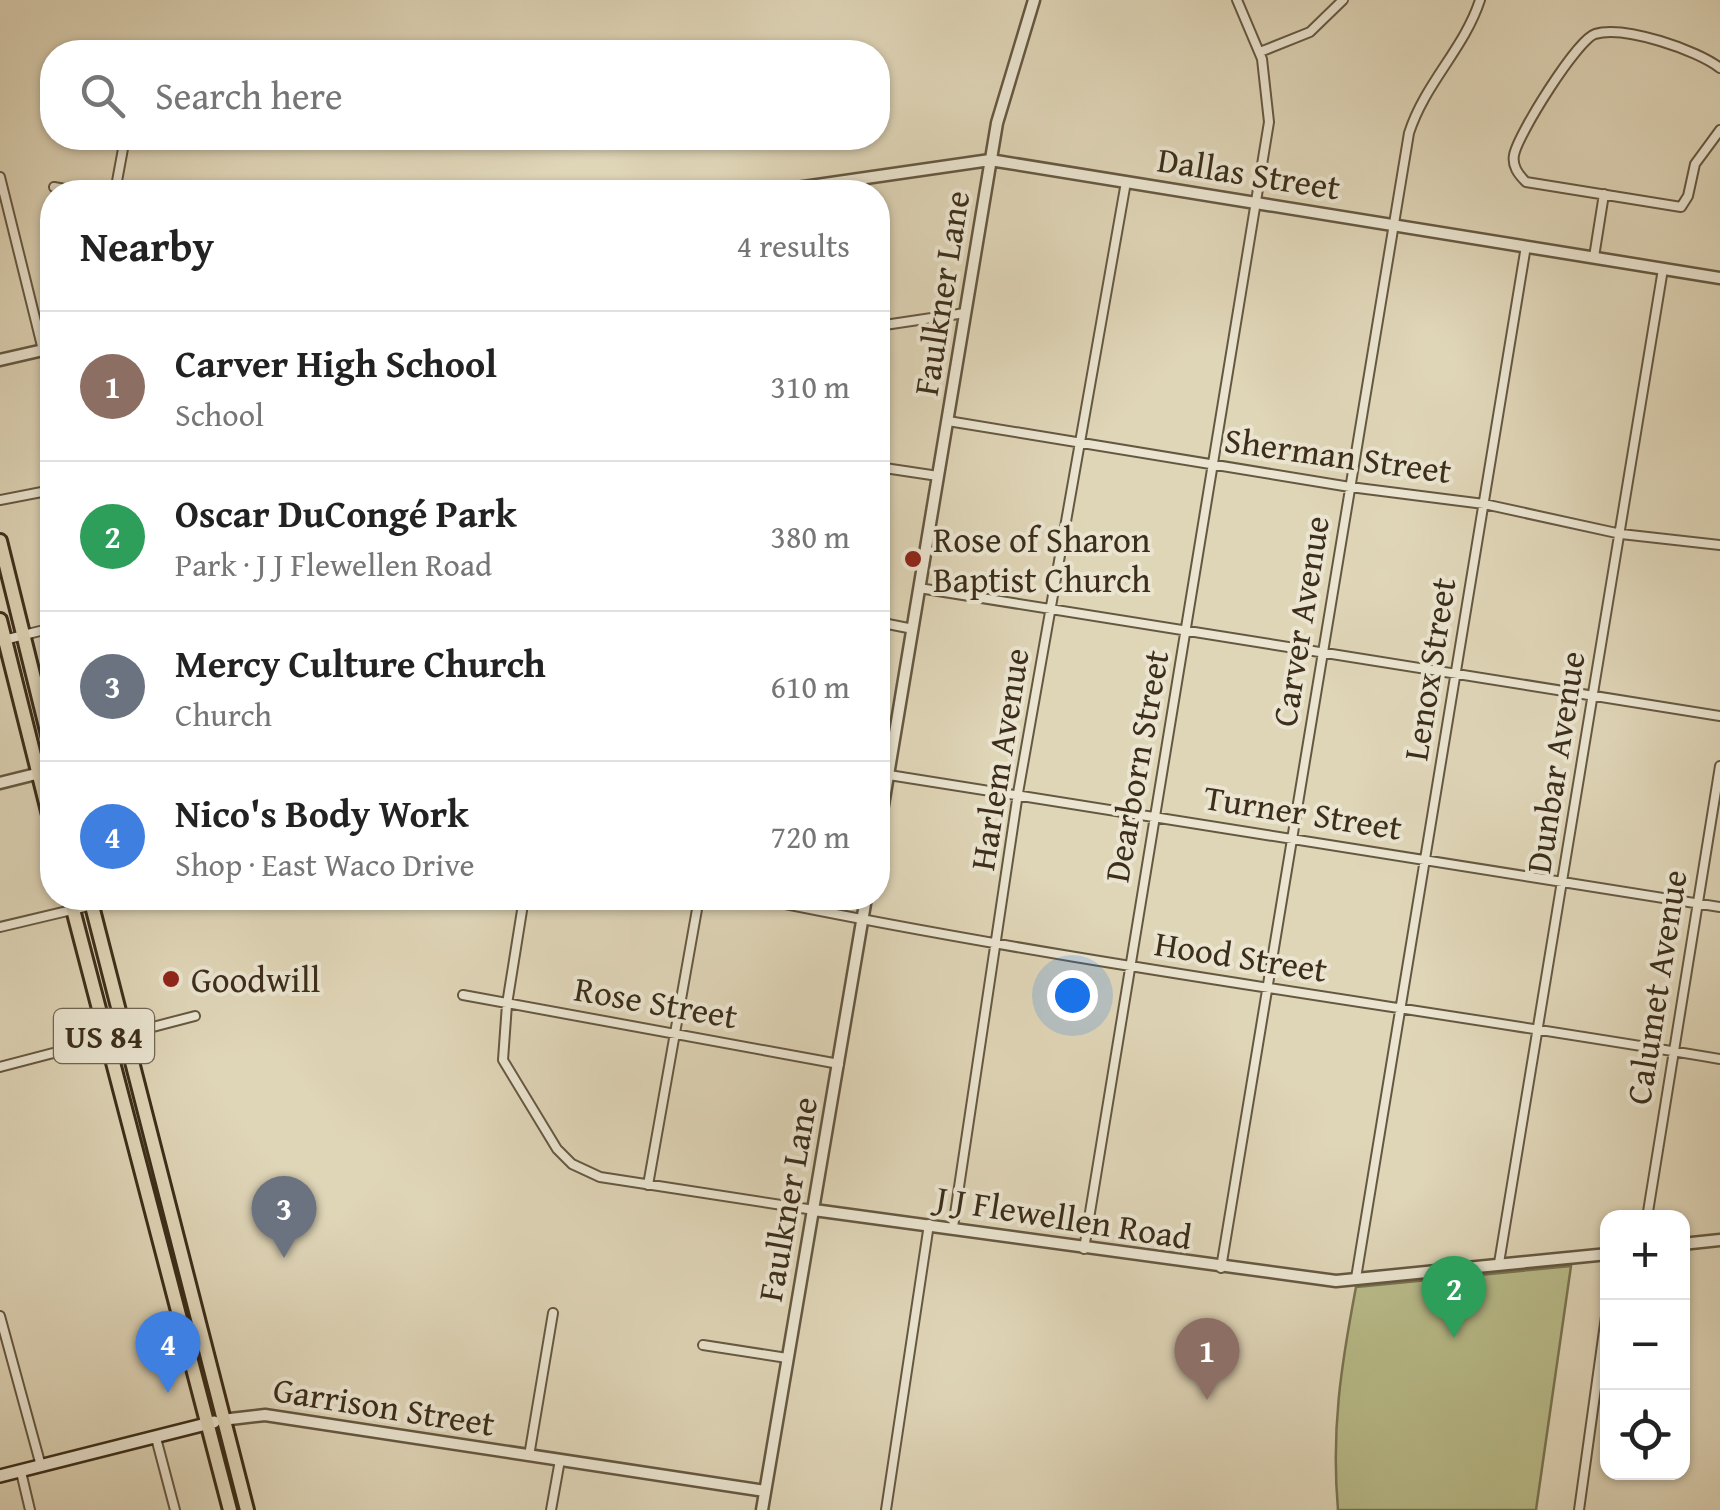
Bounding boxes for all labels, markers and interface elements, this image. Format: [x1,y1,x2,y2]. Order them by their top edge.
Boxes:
search box [40,40,890,150]
text: Search here [155,67,343,123]
icon: search [75,68,130,123]
street label: Dallas Street [1154,133,1344,213]
street label: Faulkner Lane [900,187,982,399]
text: Nearby [80,215,214,276]
text: 4 results [737,222,850,269]
text: Carver High School [175,335,497,391]
text: 1 [104,363,121,410]
text: 310 m [771,363,850,410]
text: School [175,391,264,438]
street label: Sherman Street [1221,414,1455,496]
text: Oscar DuCongé Park [175,485,517,541]
street label: Carver Avenue [1258,512,1342,730]
text: 2 [104,513,121,560]
text: 380 m [771,513,850,560]
place label: Rose of Sharon Baptist Church [933,514,1151,605]
text: Park · J J Flewellen Road [175,541,492,588]
marker: Rose of Sharon Baptist Church [902,548,924,570]
street label: Lenox Street [1389,574,1469,764]
text: Mercy Culture Church [175,635,546,691]
street label: Harlem Avenue [956,644,1042,874]
street label: Dearborn Street [1090,646,1182,886]
street label: Dunbar Avenue [1512,647,1598,877]
text: 3 [104,663,121,710]
text: 610 m [771,663,850,710]
text: Church [175,691,272,738]
street label: Turner Street [1200,771,1406,853]
text: Nico's Body Work [175,785,469,841]
text: 4 [104,813,121,860]
text: 720 m [771,813,850,860]
text: Shop · East Waco Drive [175,841,474,888]
street label: Calumet Avenue [1612,866,1700,1108]
street label: Hood Street [1151,917,1331,995]
place label: Goodwill [191,954,321,1005]
street label: Rose Street [571,963,741,1041]
marker: Goodwill [160,968,182,990]
your location [1047,970,1098,1021]
road number: US 84 [54,1009,154,1063]
street label: Faulkner Lane [744,1093,830,1305]
street label: J J Flewellen Road [929,1171,1196,1262]
pin: 3 [252,1176,316,1258]
map controls [1600,1210,1690,1480]
button: + [1600,1210,1690,1300]
pin: 2 [1422,1256,1486,1338]
button: − [1600,1300,1690,1390]
pin: 4 [136,1310,200,1393]
pin: 1 [1174,1318,1240,1400]
street label: Garrison Street [270,1363,498,1449]
button: locate [1600,1390,1690,1480]

